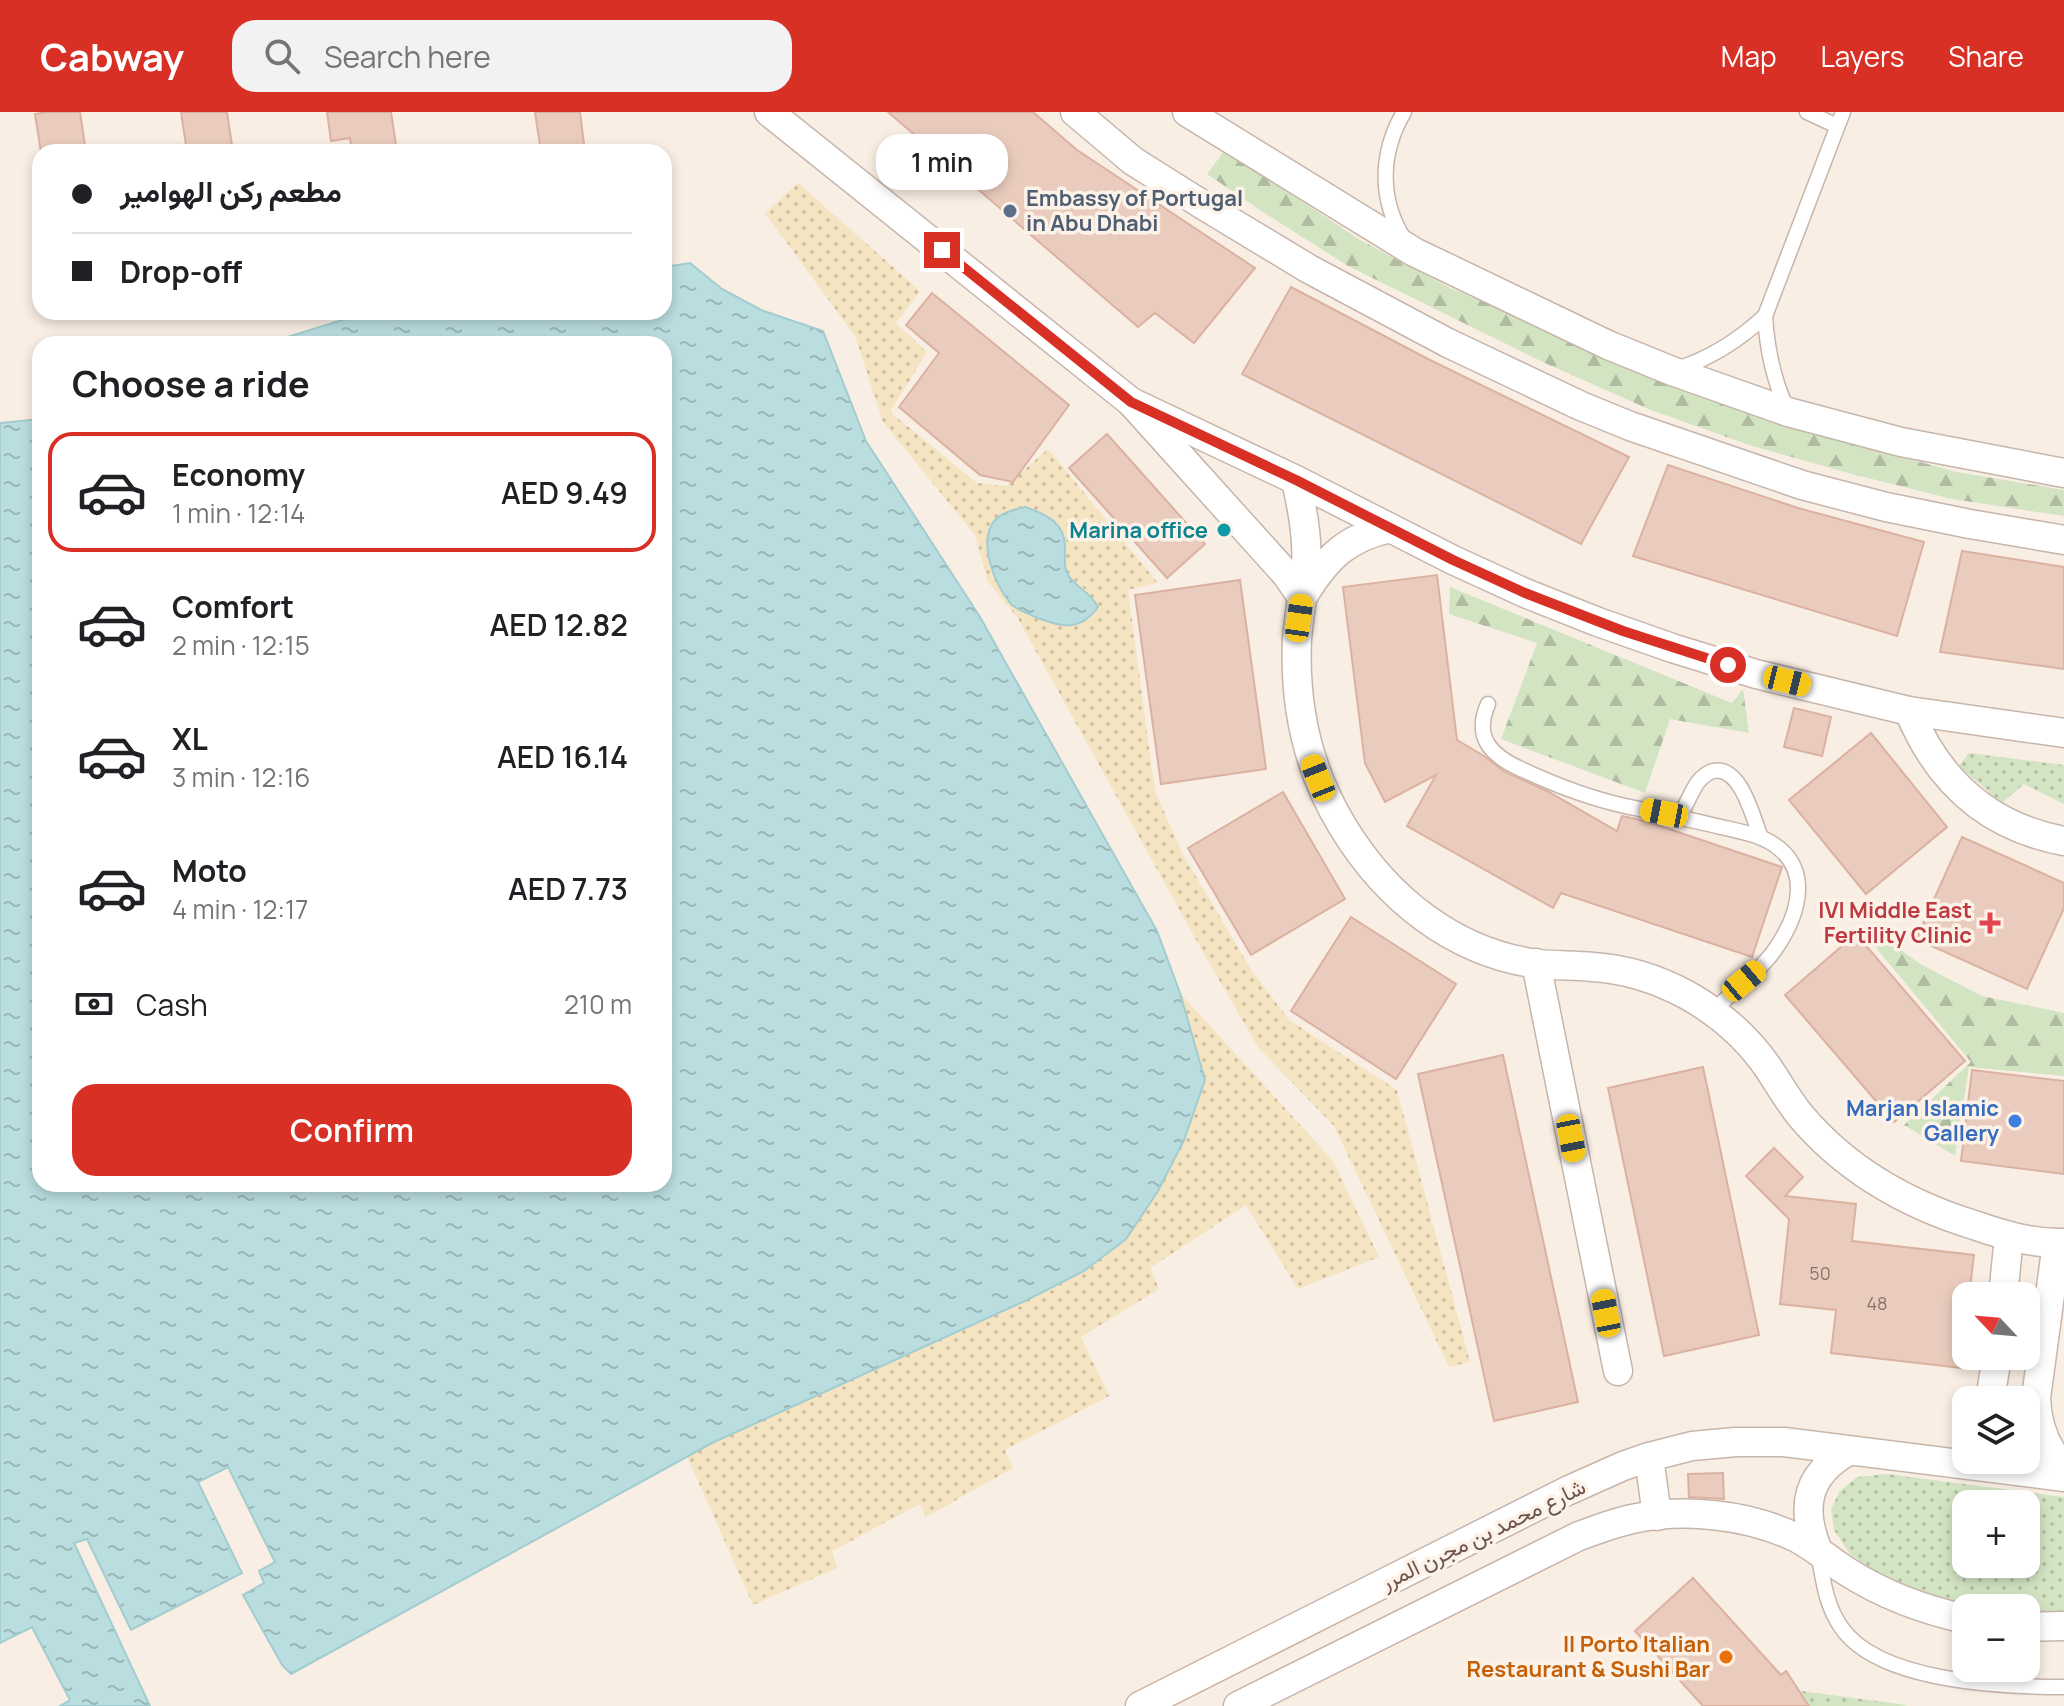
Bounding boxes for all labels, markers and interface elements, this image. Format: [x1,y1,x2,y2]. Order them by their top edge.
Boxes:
search box [232,20,792,92]
text: Cabway [40,30,184,82]
icon: search [260,34,304,78]
text: Search here [324,36,491,77]
text: Map [1721,37,1777,75]
text: Layers [1821,37,1904,75]
text: Share [1948,37,2024,75]
callout: 1 min [876,134,1008,190]
text: 1 min [911,144,973,180]
text: مطعم ركن الهوامير [120,170,342,211]
place label: Embassy of Portugal in Abu Dhabi [1026,183,1243,238]
marker: Embassy of Portugal in Abu Dhabi [1001,202,1019,220]
route end [924,232,960,268]
text: Drop-off [120,251,242,292]
text: Choose a ride [72,359,310,408]
text: Economy [172,454,305,495]
icon: car [76,456,148,528]
text: AED 9.49 [501,472,628,513]
text: 1 min · 12:14 [172,495,305,531]
place label: Marina office [1069,515,1208,545]
marker: Marina office [1215,521,1233,539]
text: Comfort [172,586,294,627]
icon: car [76,588,148,660]
car [1284,593,1314,643]
text: AED 12.82 [490,604,628,645]
text: 2 min · 12:15 [172,627,310,663]
route start [1710,647,1746,683]
car [1761,664,1813,698]
text: XL [172,718,208,759]
icon: car [76,720,148,792]
text: AED 16.14 [497,736,628,777]
car [1298,751,1338,805]
text: 3 min · 12:16 [172,759,310,795]
car [1638,797,1690,829]
text: Moto [172,850,247,891]
icon: car [76,852,148,924]
text: AED 7.73 [508,868,628,909]
text: 4 min · 12:17 [172,891,308,927]
place label: IVI Middle East Fertility Clinic [1818,895,1972,950]
marker: IVI Middle East Fertility Clinic [1979,912,2001,934]
car [1718,956,1770,1006]
icon: cash [72,982,116,1026]
text: Cash [136,984,208,1025]
text: 210 m [564,986,632,1022]
button: Confirm [72,1084,632,1176]
place label: Marjan Islamic Gallery [1846,1093,2000,1148]
car [1555,1112,1587,1164]
marker: Marjan Islamic Gallery [2006,1112,2024,1130]
house number: 50 [1809,1261,1831,1285]
north arrow [1952,1282,2040,1370]
map controls [1952,1282,2040,1682]
car [1590,1287,1622,1339]
house number: 48 [1866,1291,1888,1315]
button: layers [1952,1386,2040,1474]
street label: شارع محمد بن مجرن المرر [1375,1471,1590,1597]
button: + [1952,1490,2040,1578]
button: − [1952,1594,2040,1682]
place label: Il Porto Italian Restaurant & Sushi Bar [1467,1629,1710,1684]
marker: Il Porto Italian Restaurant & Sushi Bar [1717,1648,1735,1666]

